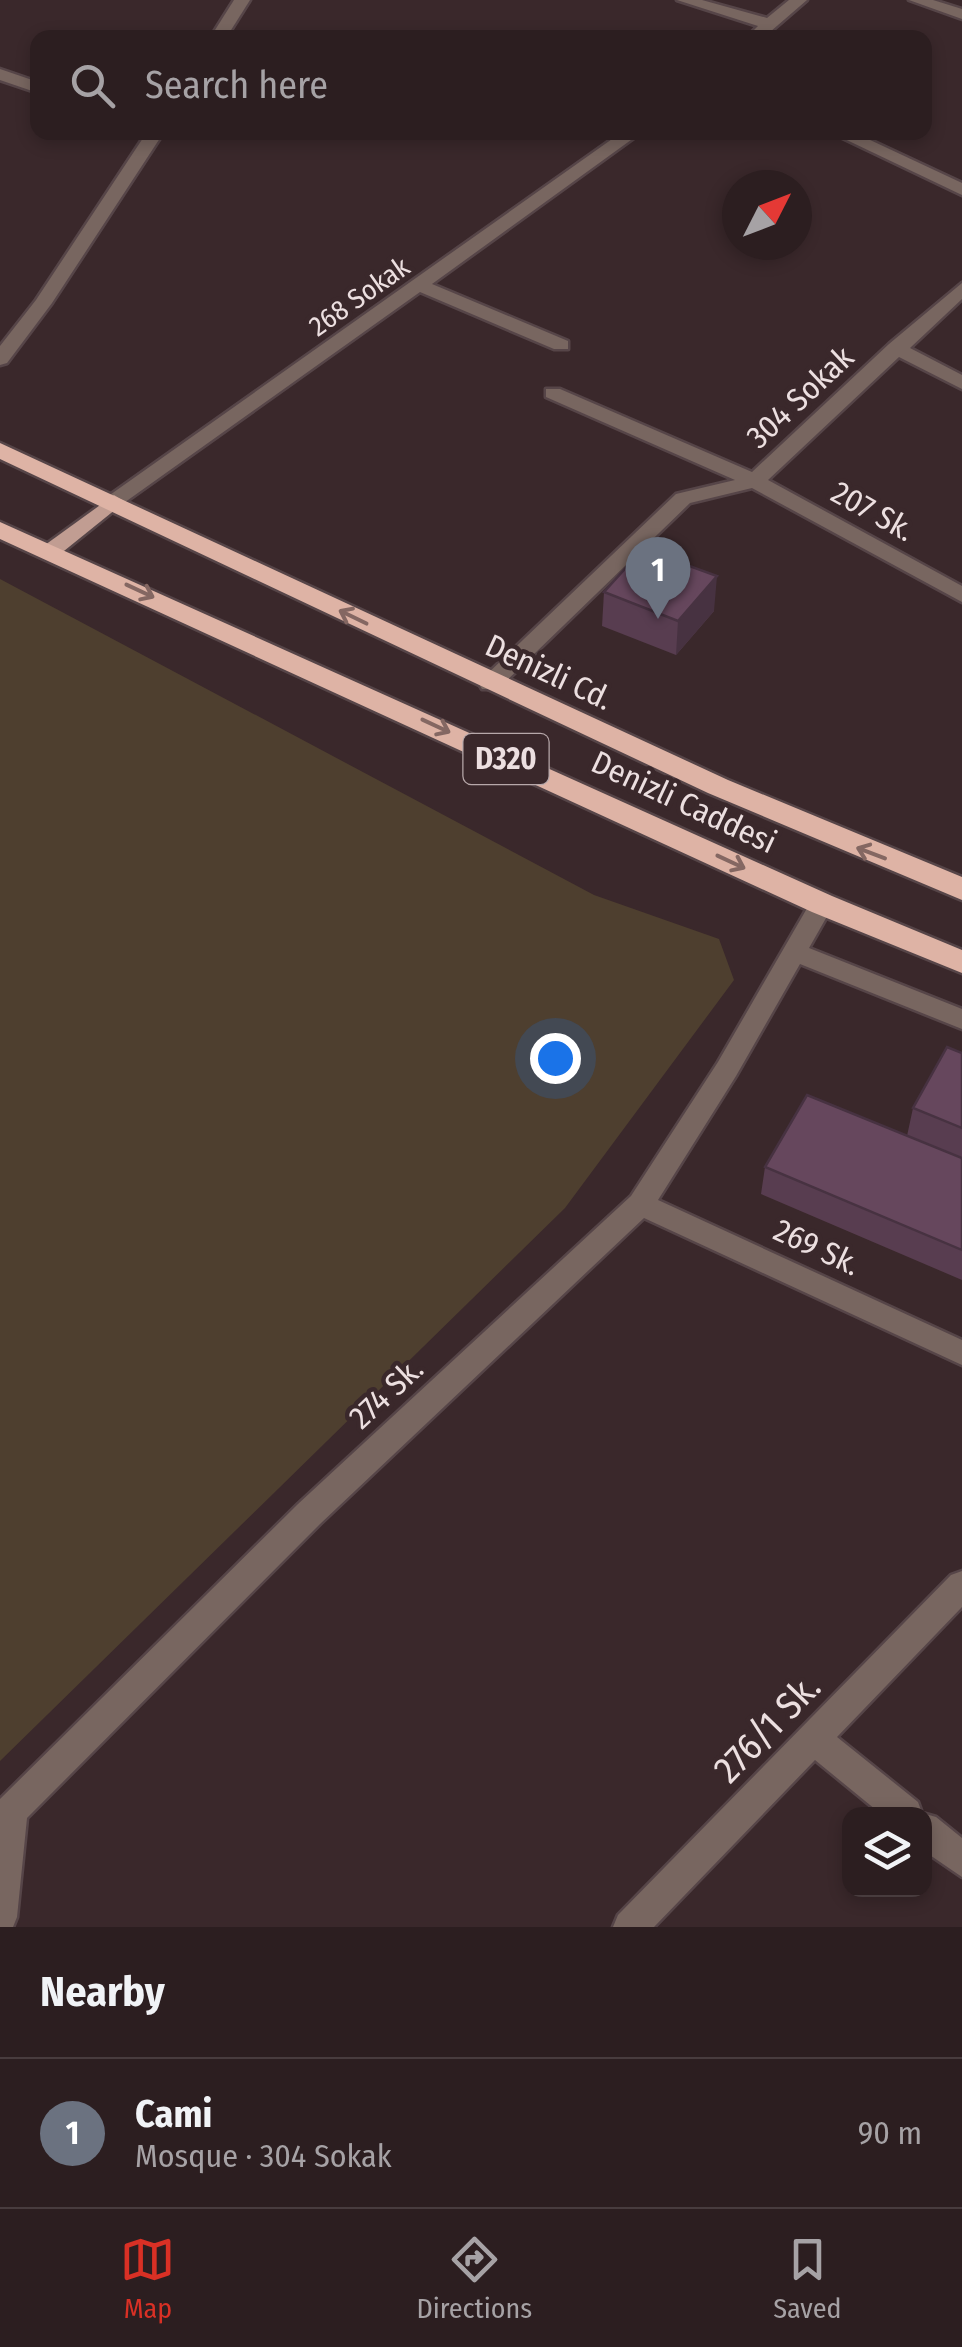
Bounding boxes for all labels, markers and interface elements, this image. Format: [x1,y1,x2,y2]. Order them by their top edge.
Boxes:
search box [30,30,932,140]
icon: search [65,58,120,113]
text: Search here [145,62,328,108]
north arrow [722,170,812,260]
street label: 268 Sokak [303,249,417,343]
street label: 304 Sokak [739,338,861,456]
street label: 207 Sk. [825,473,921,549]
pin: 1 [626,536,690,619]
one-way arrow [124,582,154,601]
one-way arrow [338,607,368,626]
street label: Denizli Cd. [480,626,618,718]
one-way arrow [420,718,450,737]
road number: D320 [464,734,548,784]
street label: Denizli Caddesi [586,743,782,861]
one-way arrow [857,843,887,861]
one-way arrow [715,854,746,872]
your location [530,1033,581,1084]
street label: 269 Sk. [768,1211,866,1283]
street label: 274 Sk. [341,1350,431,1436]
street label: 276/1 Sk. [704,1664,830,1792]
map controls [842,1807,932,1897]
button: layers [842,1807,932,1897]
text: Nearby [40,1967,165,2017]
text: Cami [135,2091,212,2137]
text: 1 [66,2114,79,2152]
text: 90 m [858,2114,922,2152]
text: Mosque · 304 Sokak [135,2137,392,2175]
tab: Map [120,2232,175,2325]
tab: Directions [416,2232,532,2325]
tab: Saved [773,2232,842,2325]

